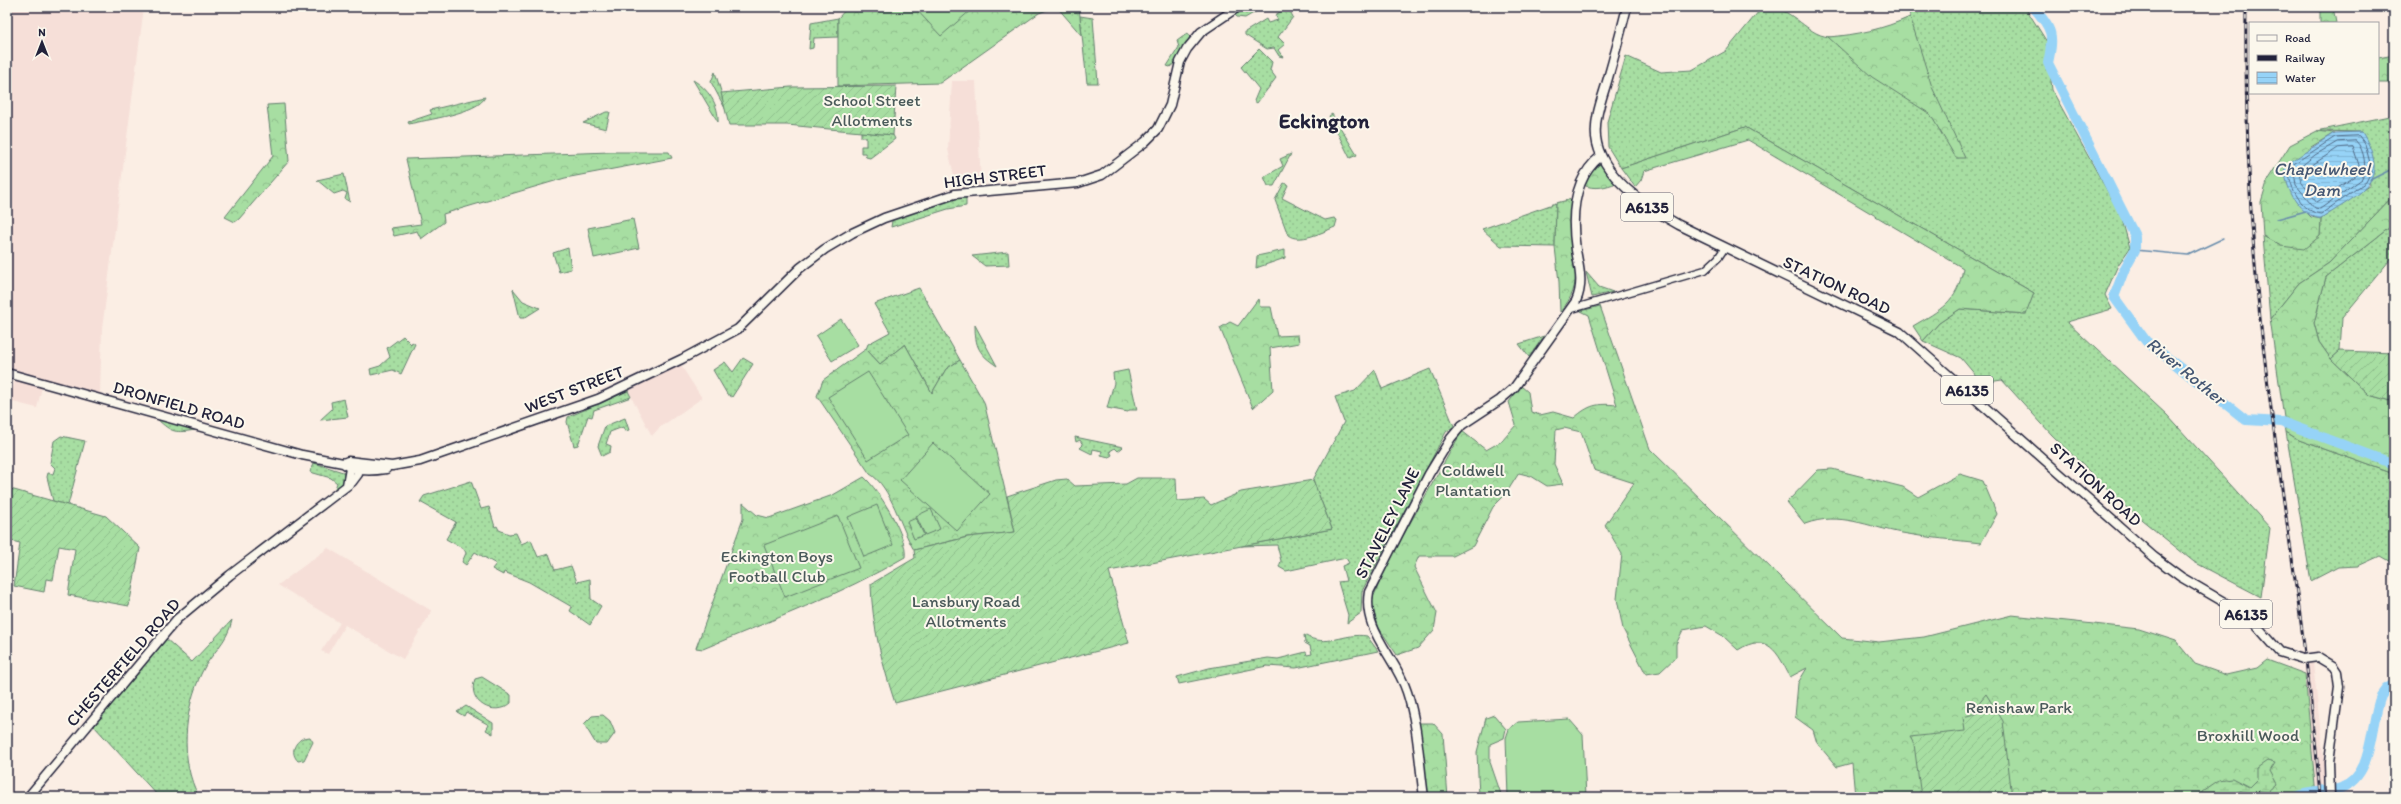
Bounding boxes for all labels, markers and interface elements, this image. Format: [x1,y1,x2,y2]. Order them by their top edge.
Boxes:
north arrow [22,22,62,62]
legend [2249,22,2379,94]
text: N [38,26,46,39]
text: Road [2285,31,2311,45]
text: Railway [2285,51,2325,65]
text: Water [2285,71,2316,85]
park label: School Street Allotments [823,90,921,130]
district label: Eckington [1279,108,1369,134]
water label: Chapelwheel Dam [2274,158,2372,201]
street label: HIGH STREET [942,160,1048,192]
road number: A6135 [1621,193,1673,221]
street label: STATION ROAD [1780,251,1894,319]
water label: River Rother [2142,332,2232,411]
street label: WEST STREET [521,361,627,417]
road number: A6135 [1941,376,1993,404]
street label: DRONFIELD ROAD [111,377,247,433]
street label: STATION ROAD [2046,438,2146,530]
park label: Coldwell Plantation [1435,460,1511,500]
street label: STAVELEY LANE [1351,464,1423,582]
park label: Eckington Boys Football Club [721,546,833,586]
park label: Lansbury Road Allotments [912,591,1021,631]
street label: CHESTERFIELD ROAD [62,594,184,730]
road number: A6135 [2220,600,2272,628]
park label: Renishaw Park [1966,697,2072,717]
park label: Broxhill Wood [2197,725,2300,745]

